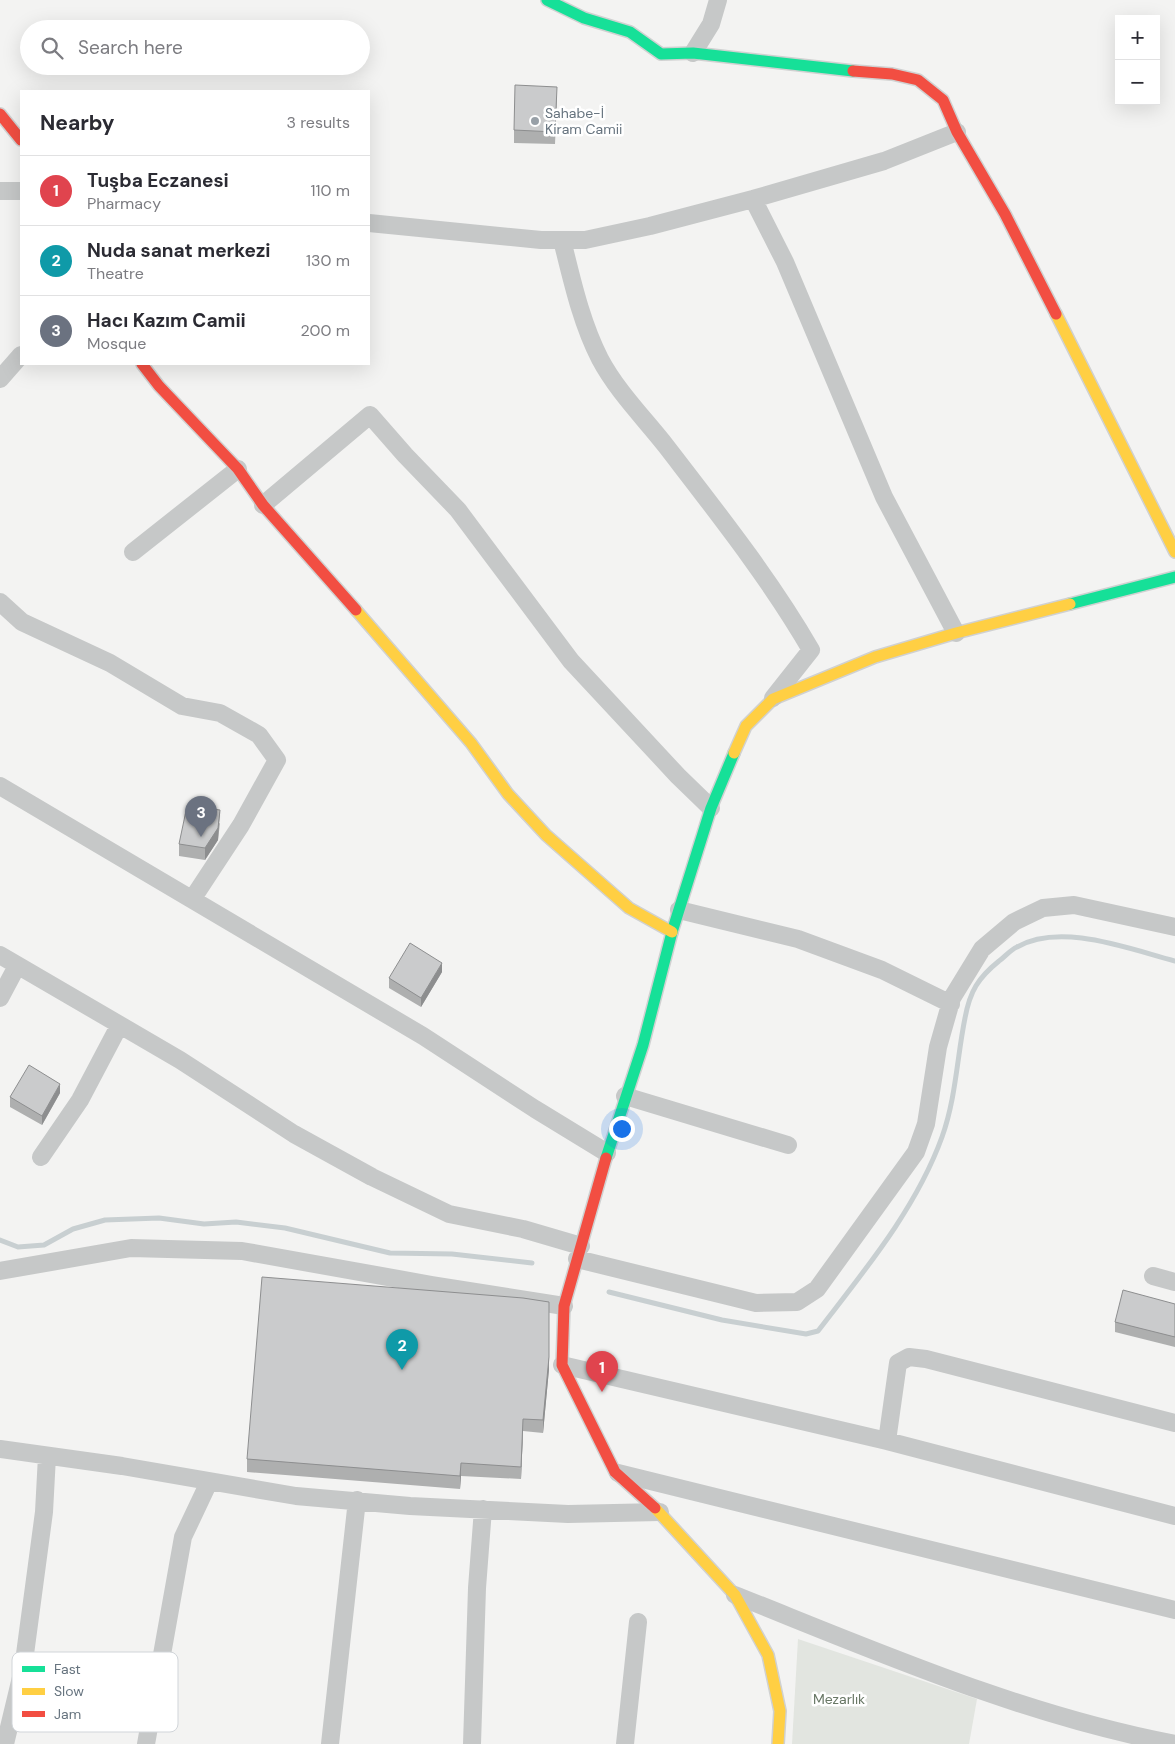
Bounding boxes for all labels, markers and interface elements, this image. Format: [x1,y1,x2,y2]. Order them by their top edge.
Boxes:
map controls [1115,15,1160,105]
button: + [1115,15,1160,60]
search box [20,20,370,75]
icon: search [38,34,66,62]
text: Search here [78,35,183,60]
button: − [1115,60,1160,105]
place label: Sahabe-İ Kiram Camii [545,104,622,138]
text: Nearby [40,109,114,137]
text: 3 results [287,112,350,133]
marker: Sahabe-İ Kiram Camii [529,115,541,127]
text: Tuşba Eczanesi [87,168,229,193]
text: 1 [53,180,59,201]
text: 110 m [311,180,350,201]
text: Pharmacy [87,193,161,214]
text: Nuda sanat merkezi [87,238,271,263]
text: 2 [51,250,61,271]
text: 130 m [306,250,350,271]
text: Theatre [87,263,144,284]
text: Hacı Kazım Camii [87,308,246,333]
text: 3 [51,320,61,341]
text: 200 m [301,320,350,341]
text: Mosque [87,333,146,354]
pin: 3 [185,796,217,837]
your location [609,1116,635,1142]
pin: 2 [386,1329,418,1370]
pin: 1 [586,1351,618,1392]
legend [12,1652,178,1732]
text: Fast [54,1660,81,1678]
text: Slow [54,1682,84,1700]
park label: Mezarlık [813,1690,865,1708]
text: Jam [54,1705,81,1723]

